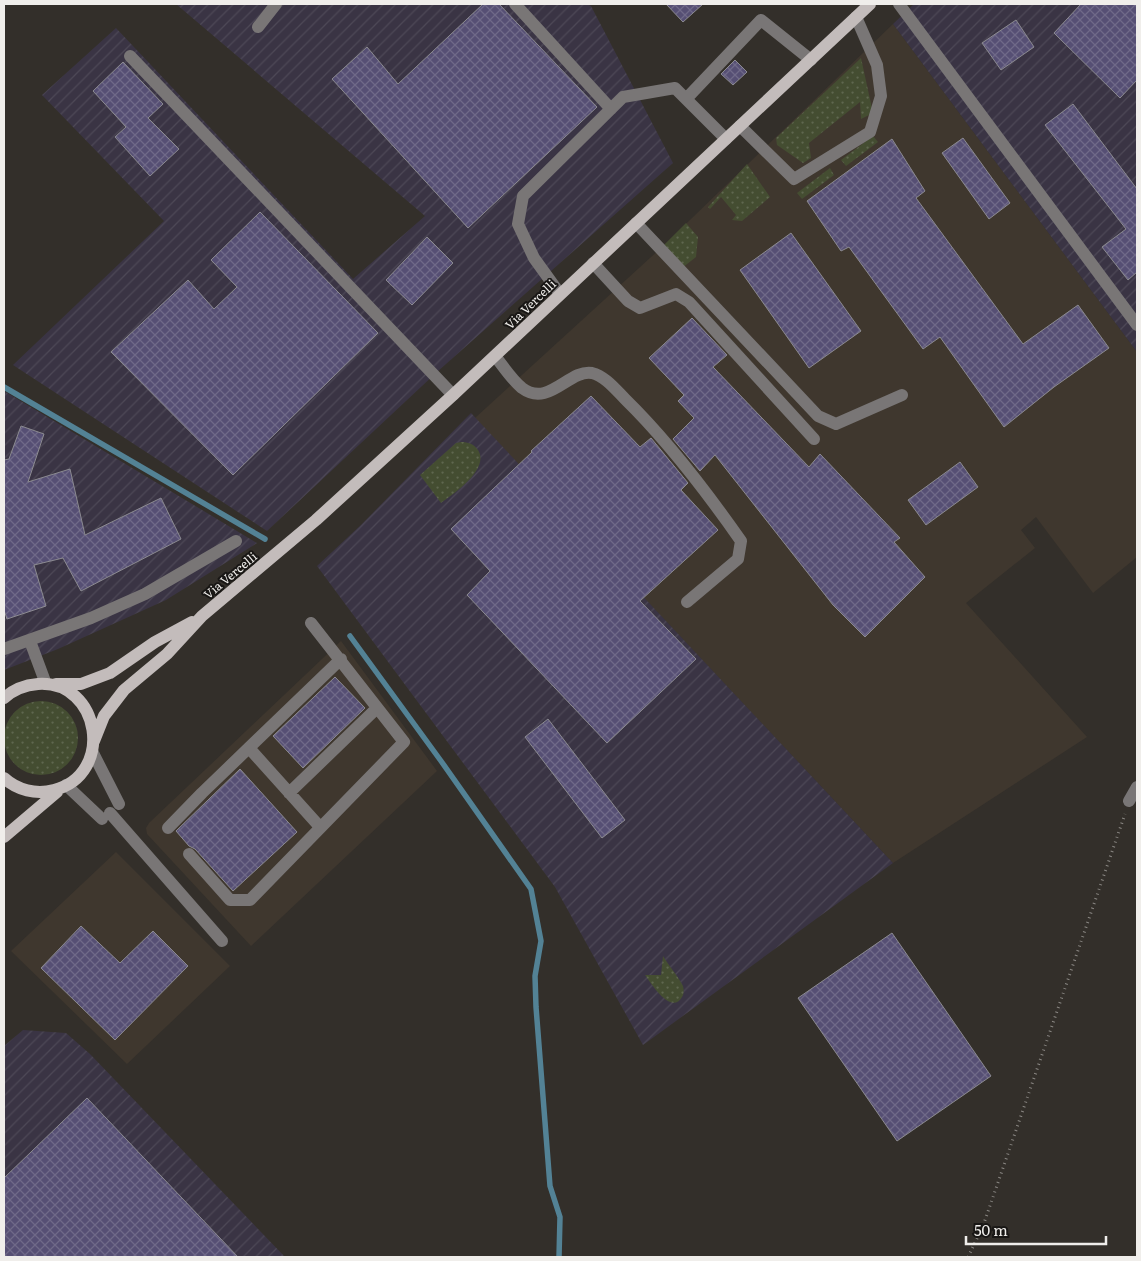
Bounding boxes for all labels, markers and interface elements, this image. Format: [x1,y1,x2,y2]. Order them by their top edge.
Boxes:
street label: Via Vercelli [500,275,560,333]
street label: Via Vercelli [199,547,261,603]
scale bar [966,1214,1106,1246]
text: 50 m [974,1218,1008,1241]

